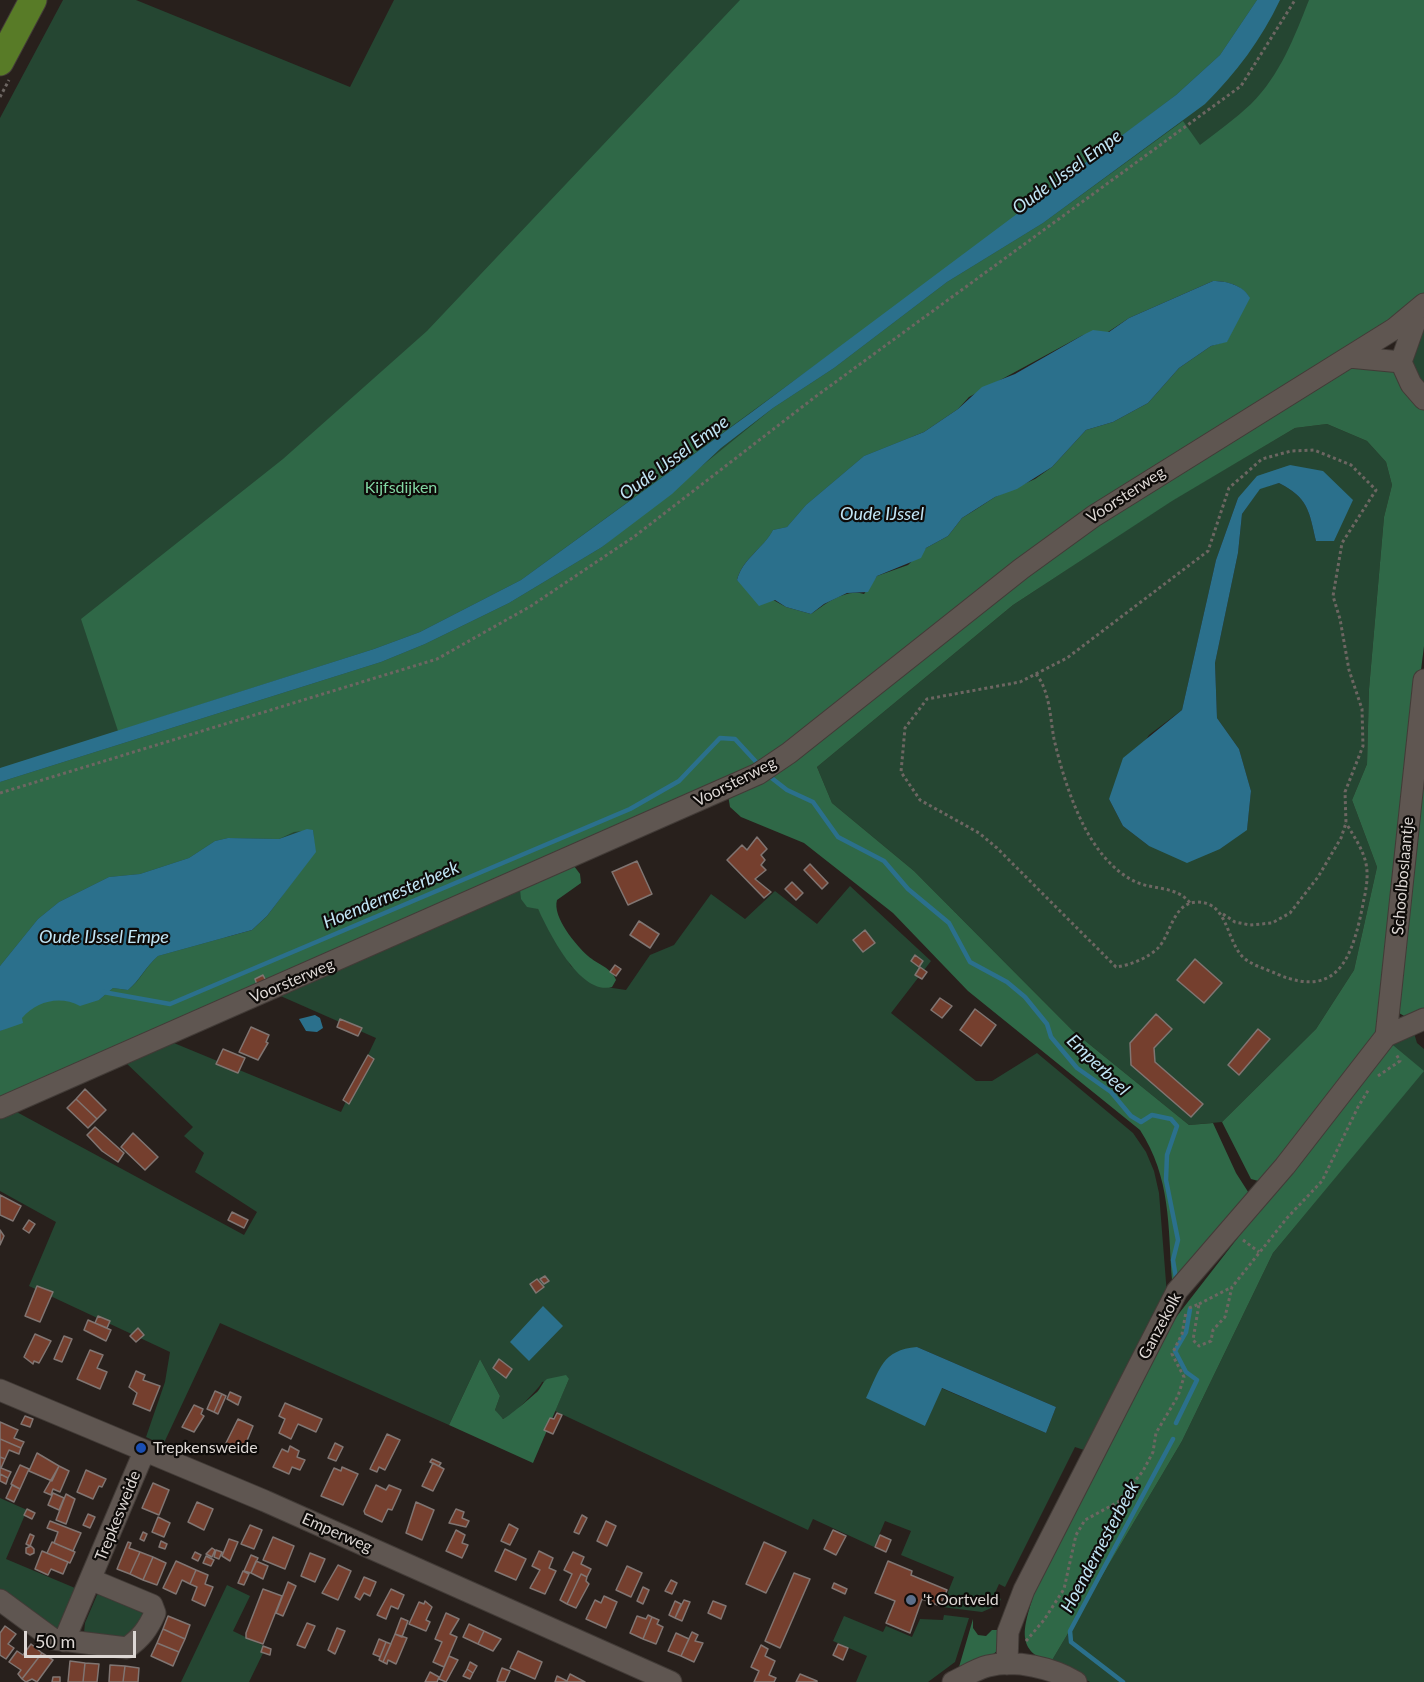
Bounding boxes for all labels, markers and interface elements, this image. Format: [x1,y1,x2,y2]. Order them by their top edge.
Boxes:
water label: Oude IJssel Empe [1008,125,1126,219]
water label: Oude IJssel Empe [615,411,733,505]
street label: Voorsterweg [1083,463,1169,527]
park label: Kijfsdijken [365,478,437,498]
water label: Oude IJssel [840,503,924,525]
street label: Voorsterweg [691,753,779,811]
street label: Schoolboslaantje [1388,816,1418,936]
water label: Hoendernesterbeek [320,857,462,933]
water label: Oude IJssel Empe [39,926,169,948]
street label: Voorsterweg [247,955,337,1007]
water label: Emperbeel [1062,1030,1134,1100]
street label: Ganzekolk [1134,1289,1186,1363]
place label: Trepkensweide [153,1438,258,1458]
marker: Trepkensweide [134,1441,148,1455]
street label: Trepkesweide [91,1468,145,1564]
water label: Hoendernesterbeek [1056,1478,1144,1616]
street label: Emperweg [299,1509,375,1557]
place label: 't Oortveld [923,1590,999,1610]
marker: 't Oortveld [904,1593,918,1607]
scale bar [27,1619,140,1657]
text: 50 m [35,1630,75,1652]

